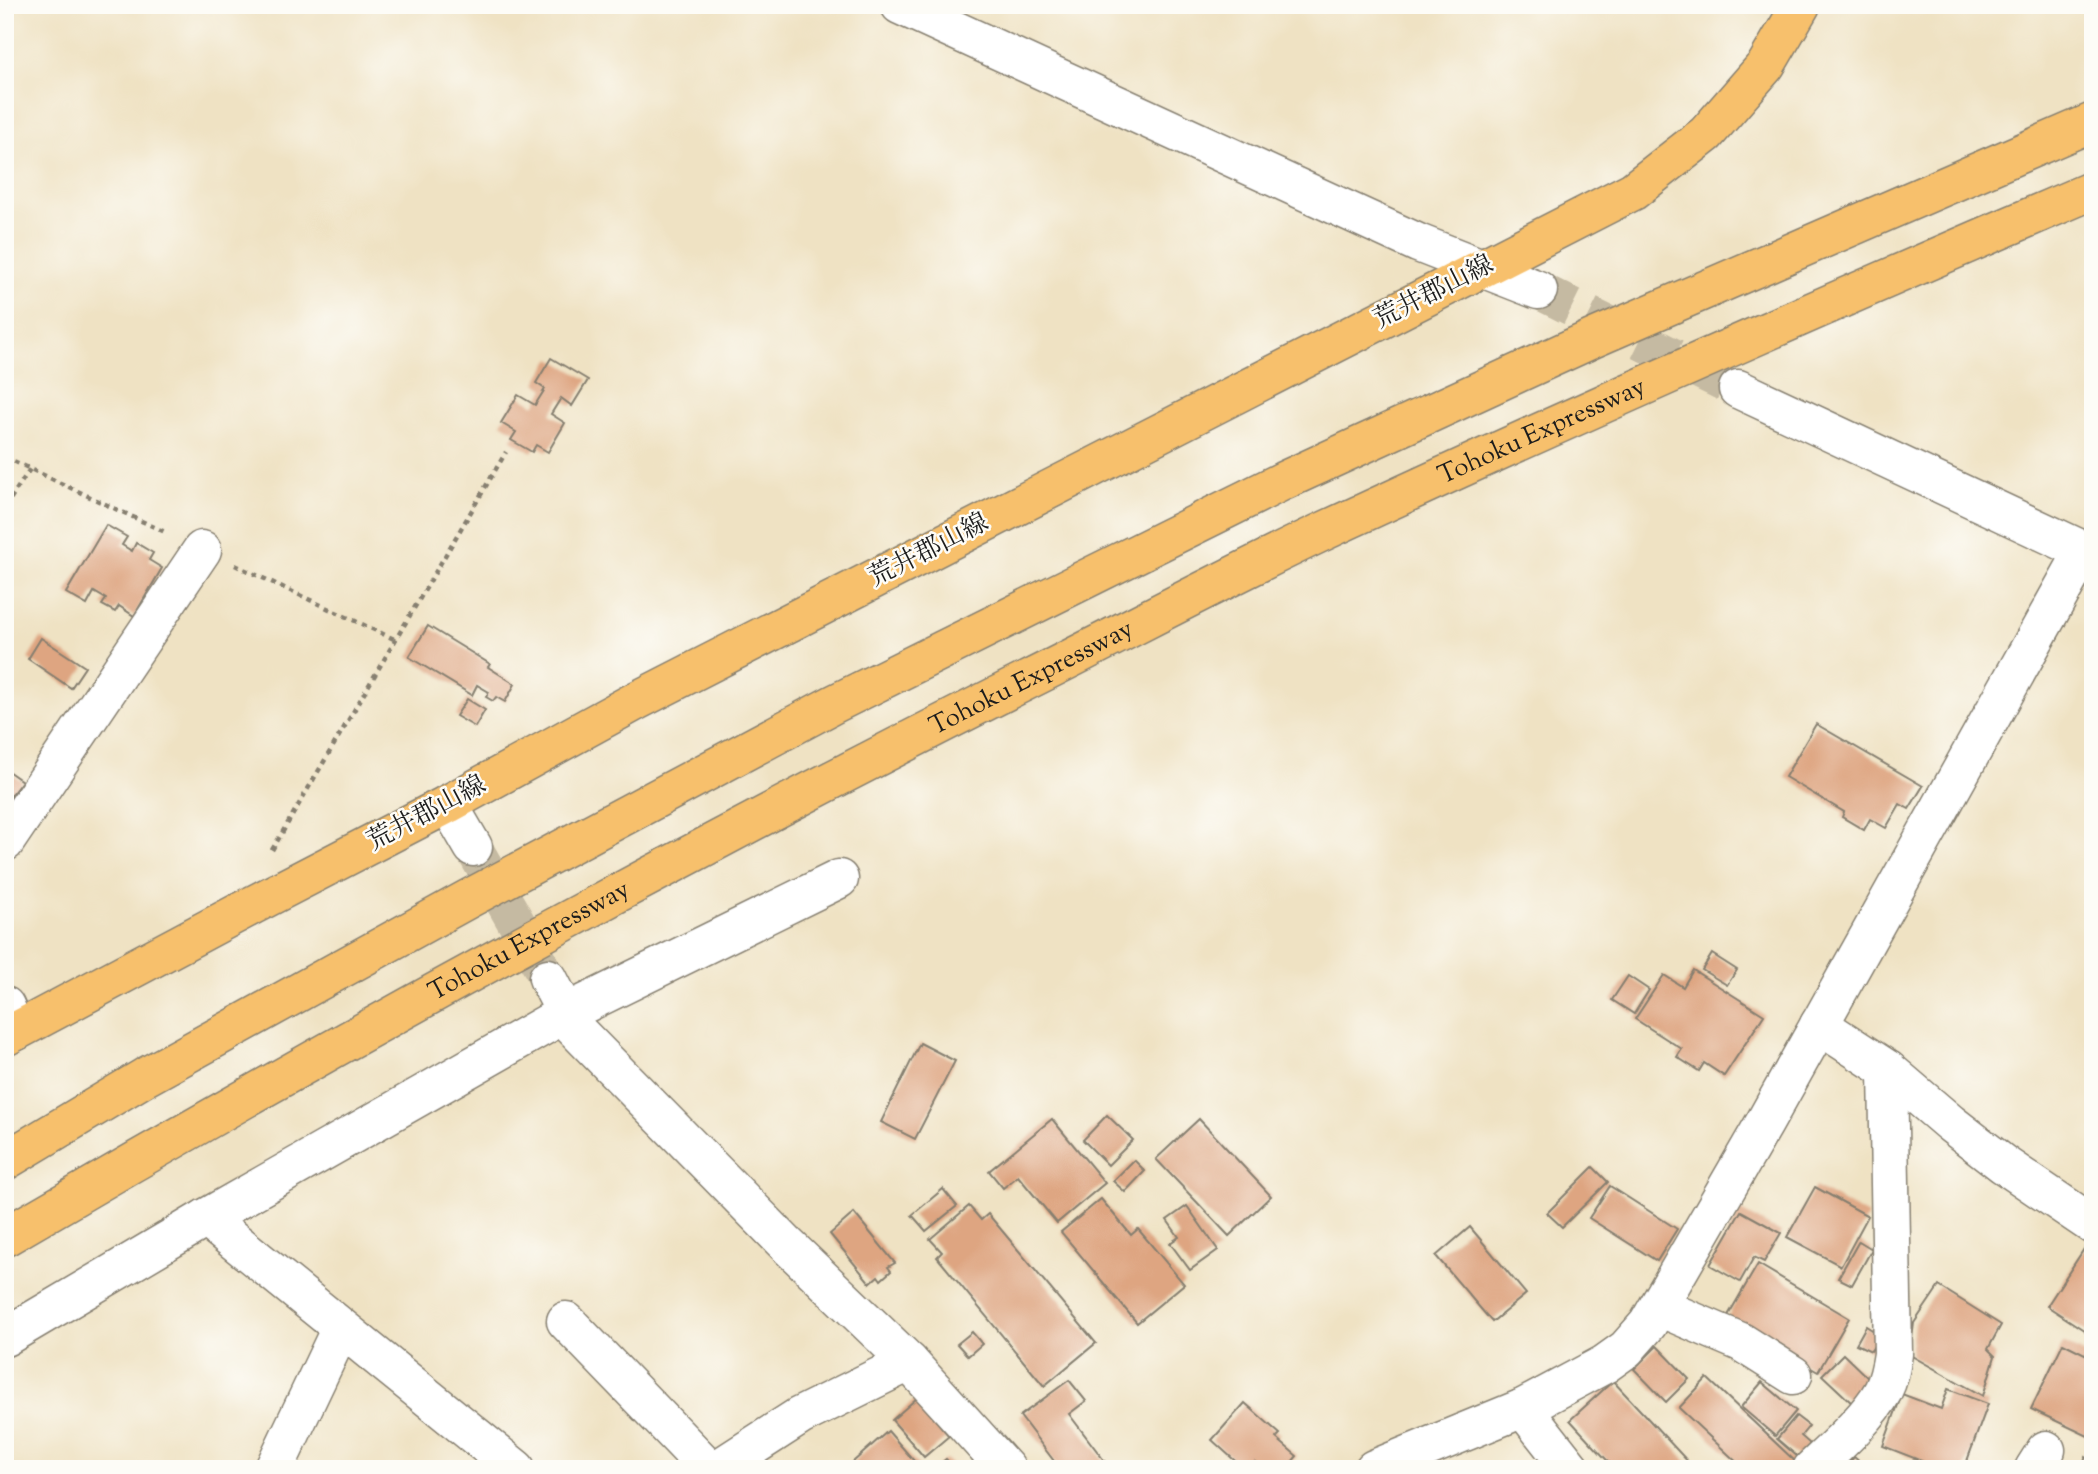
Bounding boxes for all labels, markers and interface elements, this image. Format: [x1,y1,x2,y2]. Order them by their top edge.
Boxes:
street label: 荒井郡山線 [1368,247,1500,339]
street label: Tohoku Expressway [1432,369,1652,494]
street label: 荒井郡山線 [863,505,995,597]
street label: Tohoku Expressway [923,611,1140,745]
street label: 荒井郡山線 [361,767,493,861]
street label: Tohoku Expressway [422,871,636,1011]

